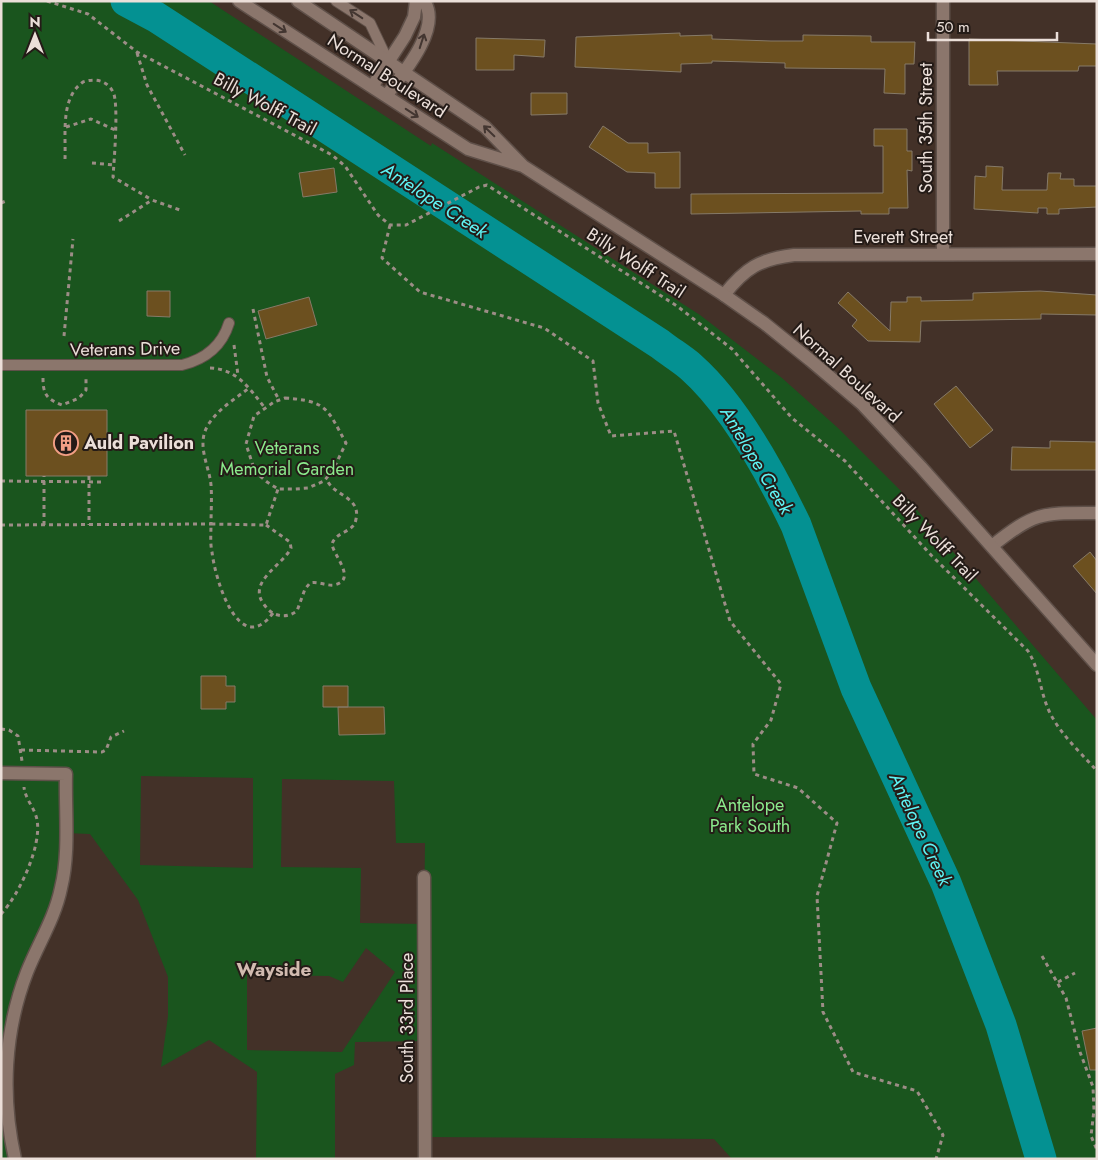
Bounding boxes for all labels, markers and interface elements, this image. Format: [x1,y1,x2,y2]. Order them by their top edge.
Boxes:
one-way arrow [349,9,363,19]
north arrow [10,10,60,60]
scale bar [928,10,1057,42]
text: N [29,12,41,32]
text: 50 m [936,16,970,38]
one-way arrow [273,22,287,33]
street label: Normal Boulevard [322,28,452,124]
one-way arrow [418,34,428,50]
street label: South 35th Street [913,62,939,193]
street label: Billy Wolff Trail [209,66,321,142]
one-way arrow [405,109,419,119]
one-way arrow [483,125,496,137]
water label: Antelope Creek [376,155,494,245]
street label: Billy Wolff Trail [582,221,690,305]
street label: Everett Street [854,224,953,250]
street label: Normal Boulevard [787,317,907,429]
street label: Veterans Drive [70,335,180,363]
water label: Antelope Creek [713,400,800,520]
building icon: Auld Pavilion [53,430,79,456]
place label: Auld Pavilion [83,430,194,456]
park label: Veterans Memorial Garden [220,435,354,482]
street label: Billy Wolff Trail [886,488,984,588]
water label: Antelope Creek [882,767,959,891]
park label: Antelope Park South [710,792,790,839]
street label: South 33rd Place [394,953,420,1083]
district label: Wayside [237,956,312,983]

